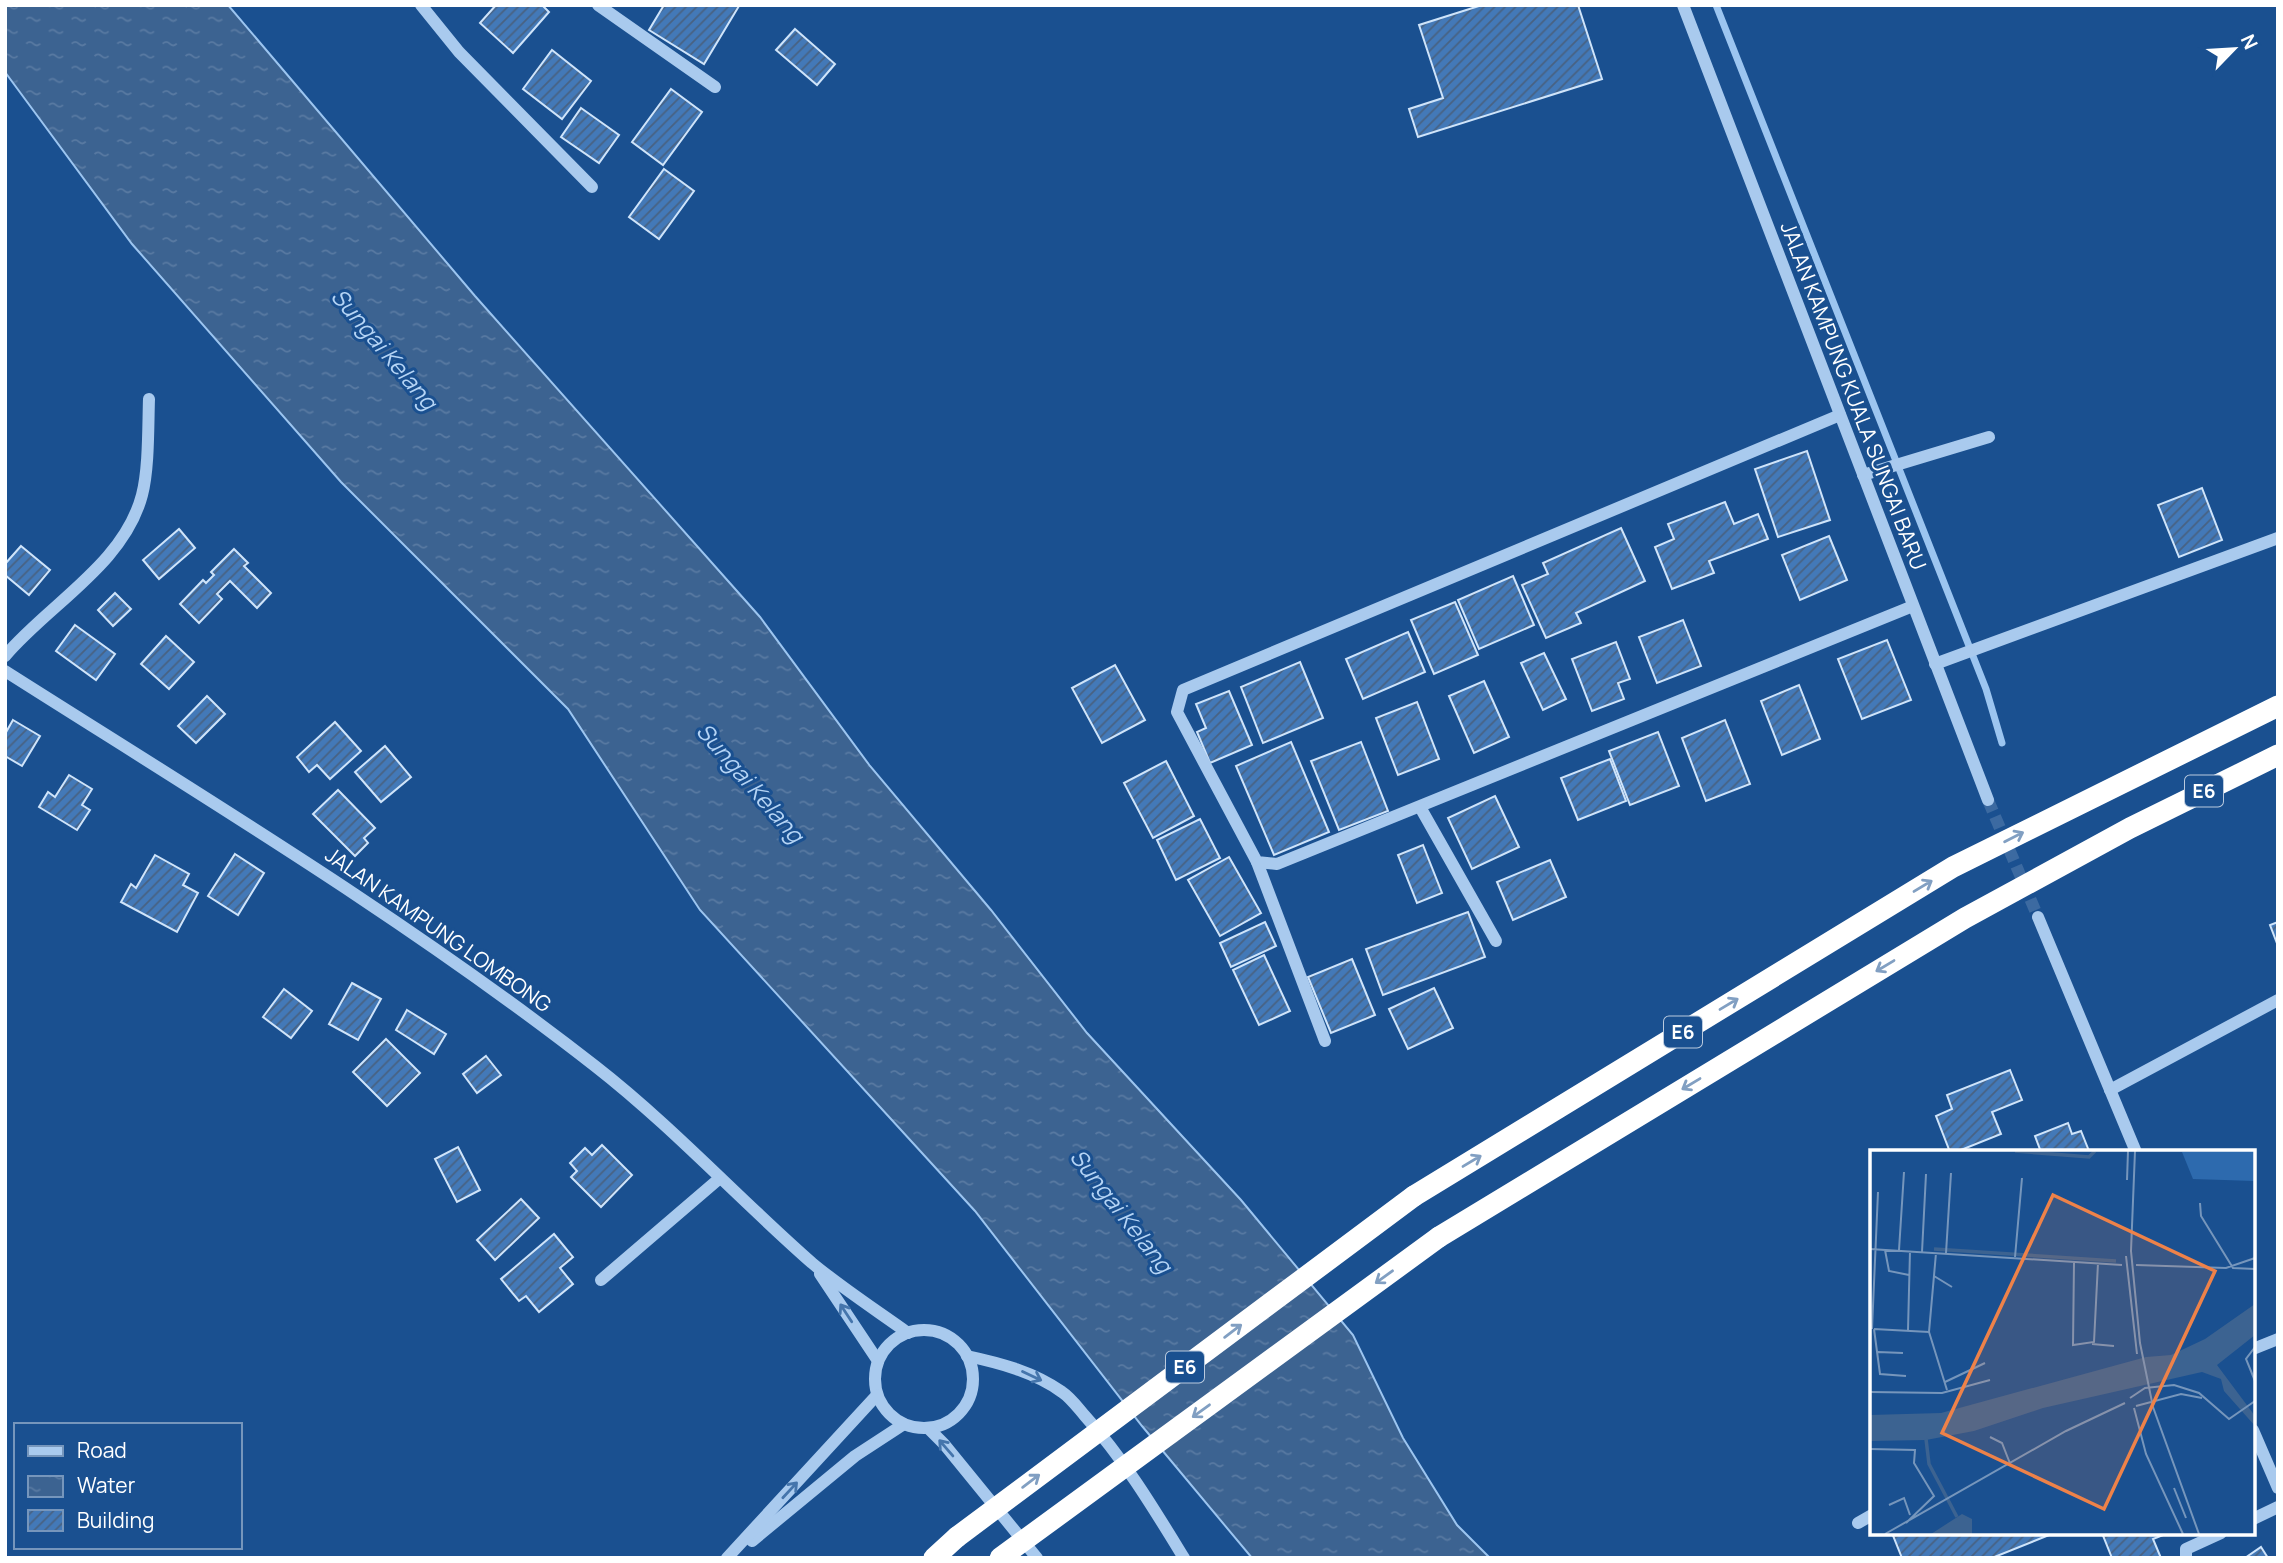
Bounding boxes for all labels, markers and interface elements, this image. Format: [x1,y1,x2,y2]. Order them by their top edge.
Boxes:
north arrow [2199,14,2269,84]
text: N [2235,30,2264,53]
street label: JALAN KAMPUNG KUALA SUNGAI BARU [1774,218,1933,574]
water label: Sungai Kelang [324,281,447,418]
water label: Sungai Kelang [690,715,813,851]
road number: E6 [2185,776,2223,806]
one-way arrow [2003,829,2024,843]
street label: JALAN KAMPUNG LOMBONG [320,840,557,1018]
one-way arrow [1913,878,1933,892]
one-way arrow [1876,960,1896,974]
one-way arrow [1718,997,1738,1011]
road number: E6 [1664,1016,1702,1048]
one-way arrow [1681,1078,1701,1092]
water label: Sungai Kelang [1063,1142,1182,1281]
inset map [1870,1150,2255,1535]
one-way arrow [1461,1153,1481,1167]
one-way arrow [1375,1270,1394,1284]
one-way arrow [839,1304,854,1323]
one-way arrow [1223,1323,1242,1338]
road number: E6 [1166,1352,1204,1382]
one-way arrow [1021,1370,1042,1383]
one-way arrow [1192,1404,1211,1419]
legend [14,1423,242,1549]
text: Road [77,1436,127,1464]
one-way arrow [938,1440,954,1458]
text: Water [77,1471,136,1499]
one-way arrow [1021,1474,1040,1489]
one-way arrow [782,1482,799,1499]
text: Building [77,1506,154,1534]

